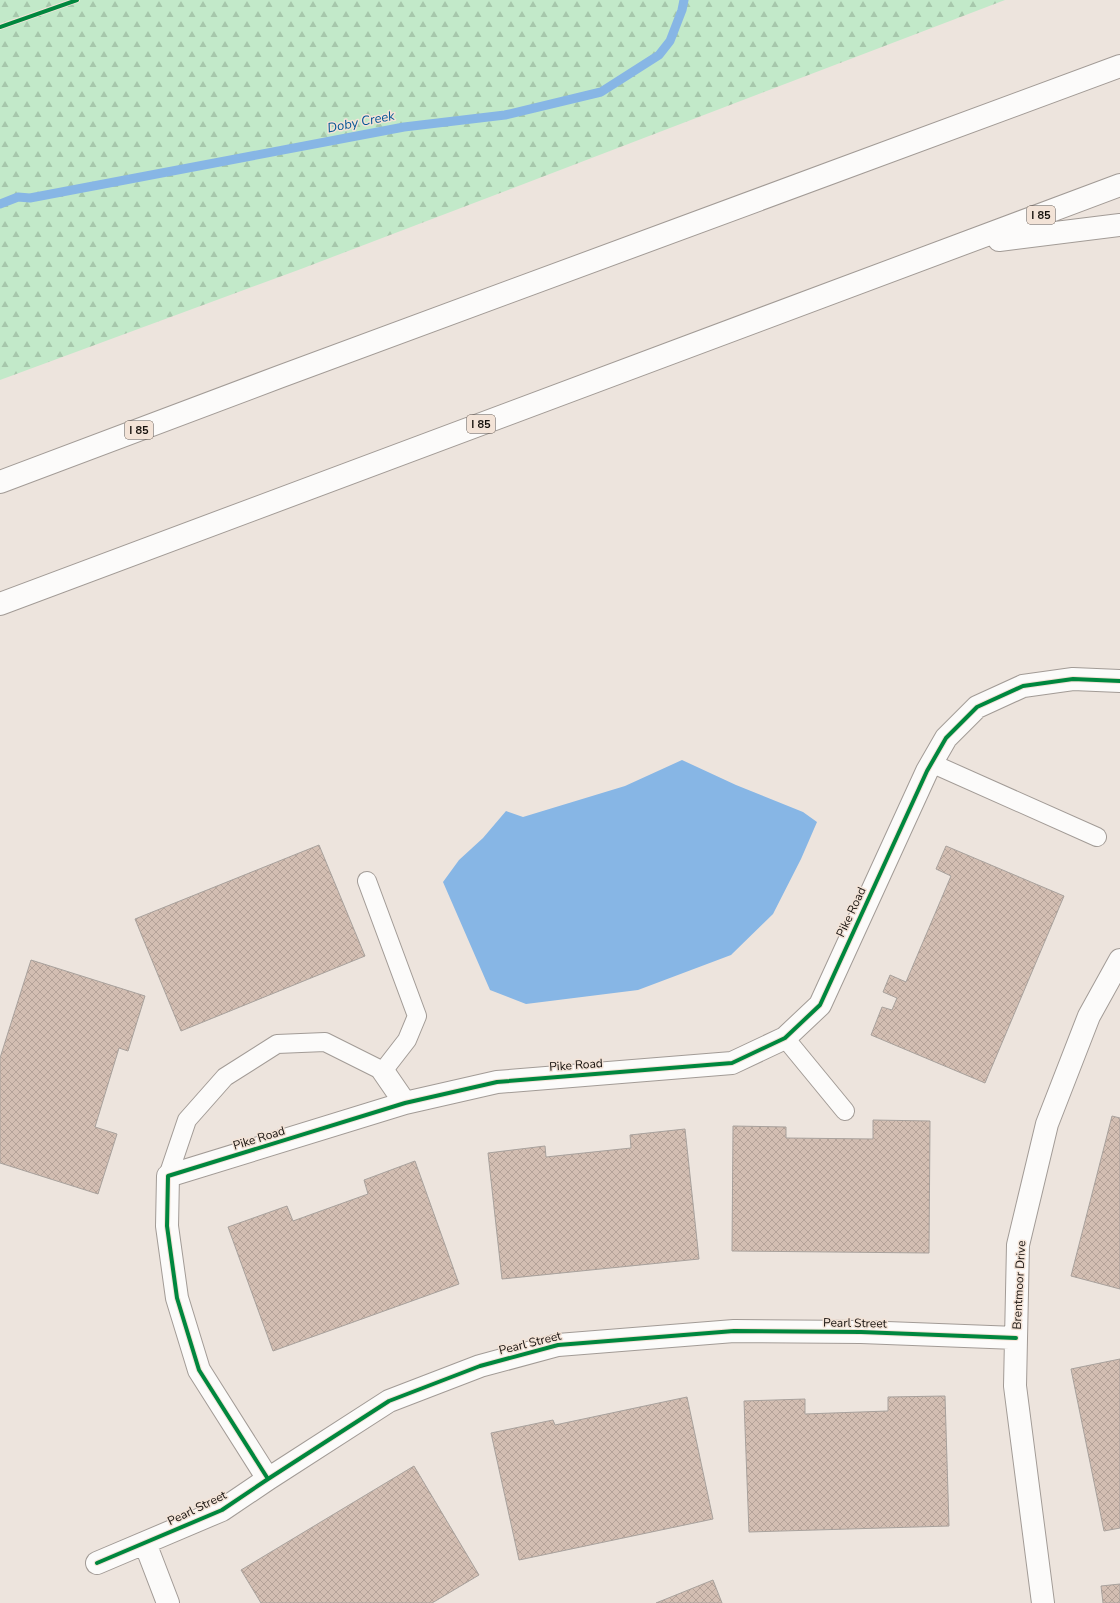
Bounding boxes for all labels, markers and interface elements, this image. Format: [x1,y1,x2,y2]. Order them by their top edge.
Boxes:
water label: Doby Creek [326,107,397,137]
road number: I 85 [1027,206,1055,224]
road number: I 85 [467,415,495,433]
road number: I 85 [125,421,153,439]
street label: Pike Road [832,884,870,940]
street label: Pike Road [549,1055,603,1075]
street label: Pike Road [231,1123,287,1153]
street label: Brentmoor Drive [1009,1240,1029,1330]
street label: Pearl Street [823,1314,888,1332]
street label: Pearl Street [497,1327,564,1358]
street label: Pearl Street [165,1486,230,1529]

